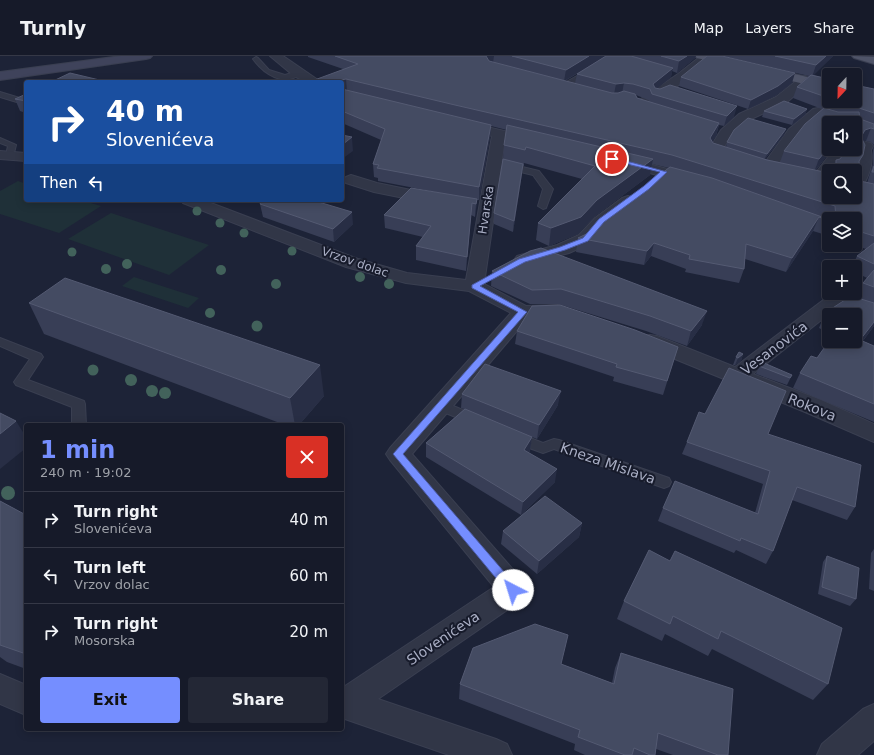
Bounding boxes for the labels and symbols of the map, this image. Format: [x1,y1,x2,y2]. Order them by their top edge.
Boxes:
north arrow [822,68,862,108]
pin [595,142,629,176]
street label: Hvarska [475,185,497,235]
street label: Vrzov dolac [320,244,390,280]
street label: Vesanovića [738,318,810,378]
street label: Rokova [785,390,839,424]
street label: Kneza Mislava [558,439,658,487]
position arrow [492,569,534,611]
street label: Slovenićeva [404,608,482,668]

